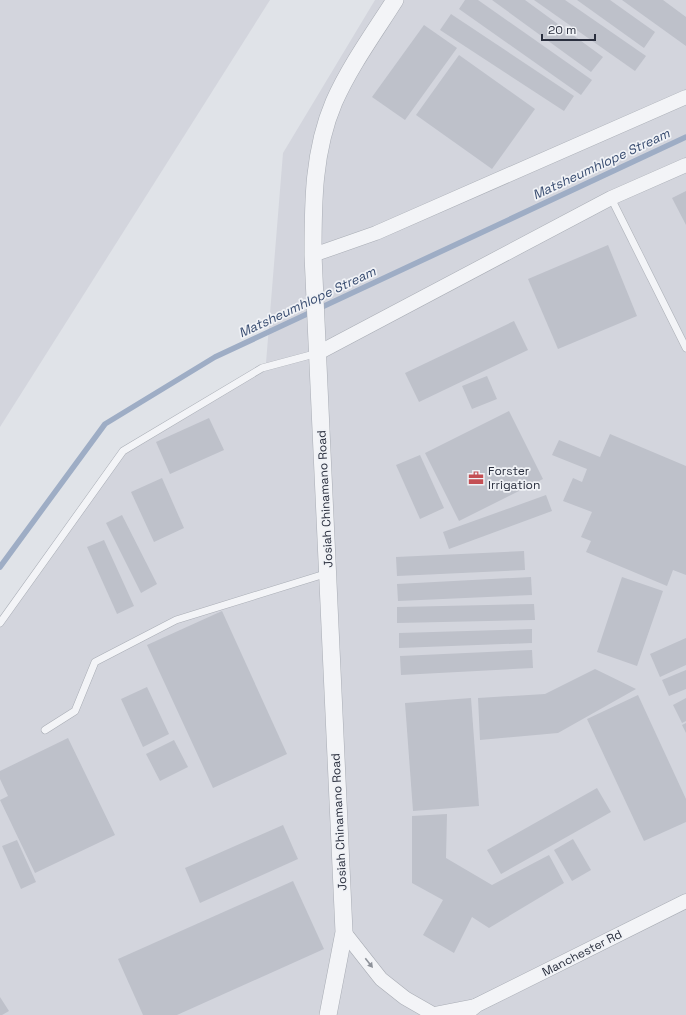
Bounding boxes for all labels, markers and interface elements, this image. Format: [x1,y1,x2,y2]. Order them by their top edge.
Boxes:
scale bar [542,16,595,42]
text: 20 m [548,22,576,38]
water label: Matsheumhlope Stream [530,124,673,203]
water label: Matsheumhlope Stream [236,262,379,341]
street label: Josiah Chinamano Road [313,430,337,568]
place label: Forster Irrigation [488,463,540,493]
office icon: Forster Irrigation [467,469,485,487]
street label: Josiah Chinamano Road [327,753,351,891]
street label: Manchester Rd [539,926,625,980]
one-way arrow [364,957,373,968]

